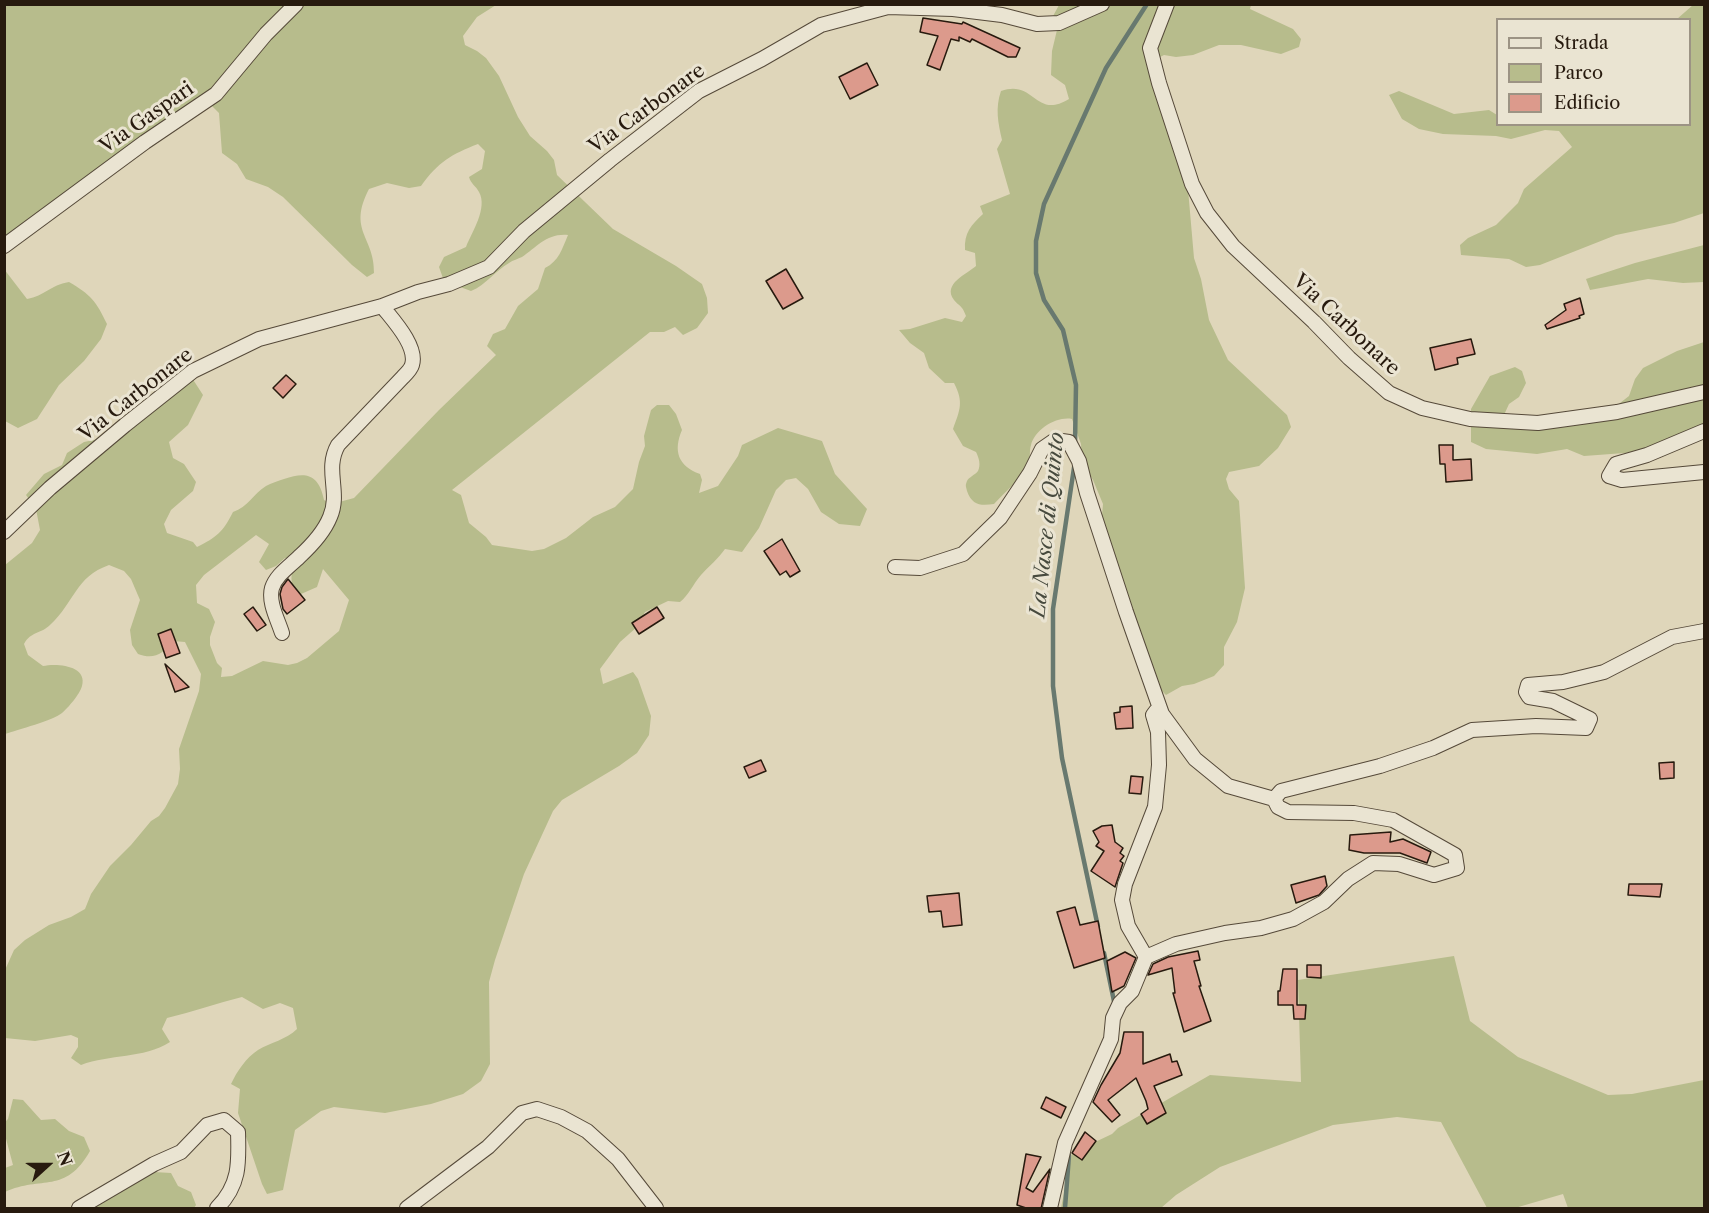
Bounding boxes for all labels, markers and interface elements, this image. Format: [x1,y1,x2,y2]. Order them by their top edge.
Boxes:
legend [1496,18,1691,126]
text: Strada [1554,32,1609,54]
street label: Via Carbonare [584,59,710,159]
text: Parco [1554,62,1603,84]
street label: Via Gaspari [95,77,199,159]
text: Edificio [1554,92,1620,114]
street label: Via Carbonare [1288,269,1404,381]
street label: Via Carbonare [74,343,198,447]
water label: La Nasce di Quinto [1026,431,1070,619]
north arrow [18,1135,78,1195]
text: N [53,1148,77,1169]

